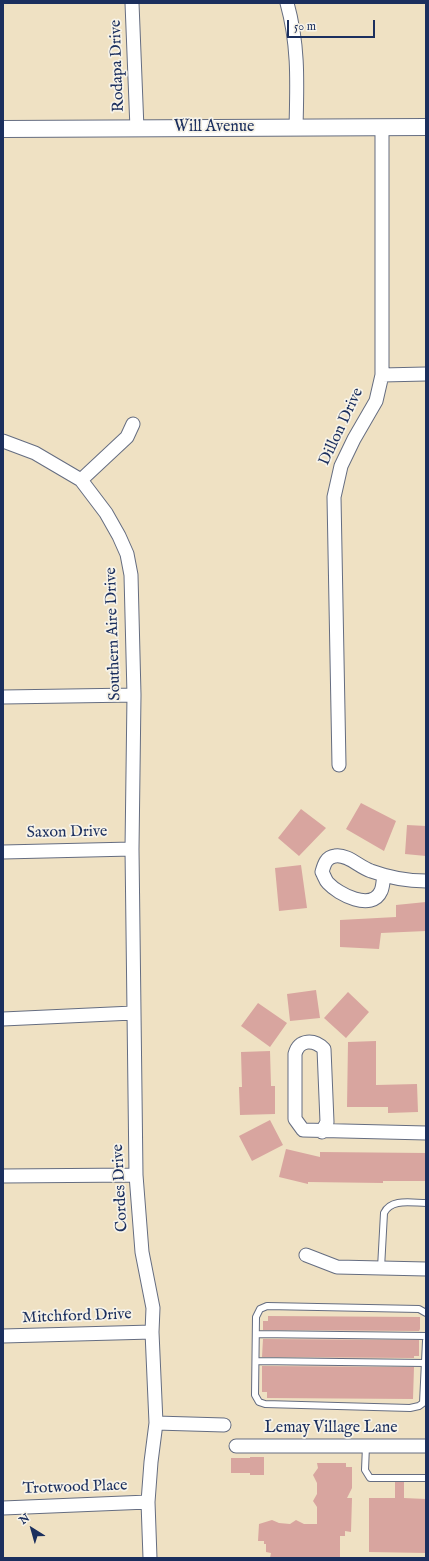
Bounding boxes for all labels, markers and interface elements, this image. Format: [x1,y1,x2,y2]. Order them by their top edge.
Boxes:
scale bar [289,12,377,38]
street label: Rodapa Drive [107,19,129,113]
text: 50 m [294,19,316,34]
street label: Will Avenue [174,118,254,138]
street label: Dillon Drive [316,385,368,469]
street label: Southern Aire Drive [102,567,126,701]
street label: Saxon Drive [27,823,107,843]
street label: Cordes Drive [109,1143,133,1233]
street label: Mitchford Drive [22,1305,132,1329]
street label: Lemay Village Lane [264,1419,398,1439]
street label: Trotwood Place [22,1477,128,1499]
north arrow [12,1509,52,1549]
text: N [17,1511,33,1528]

